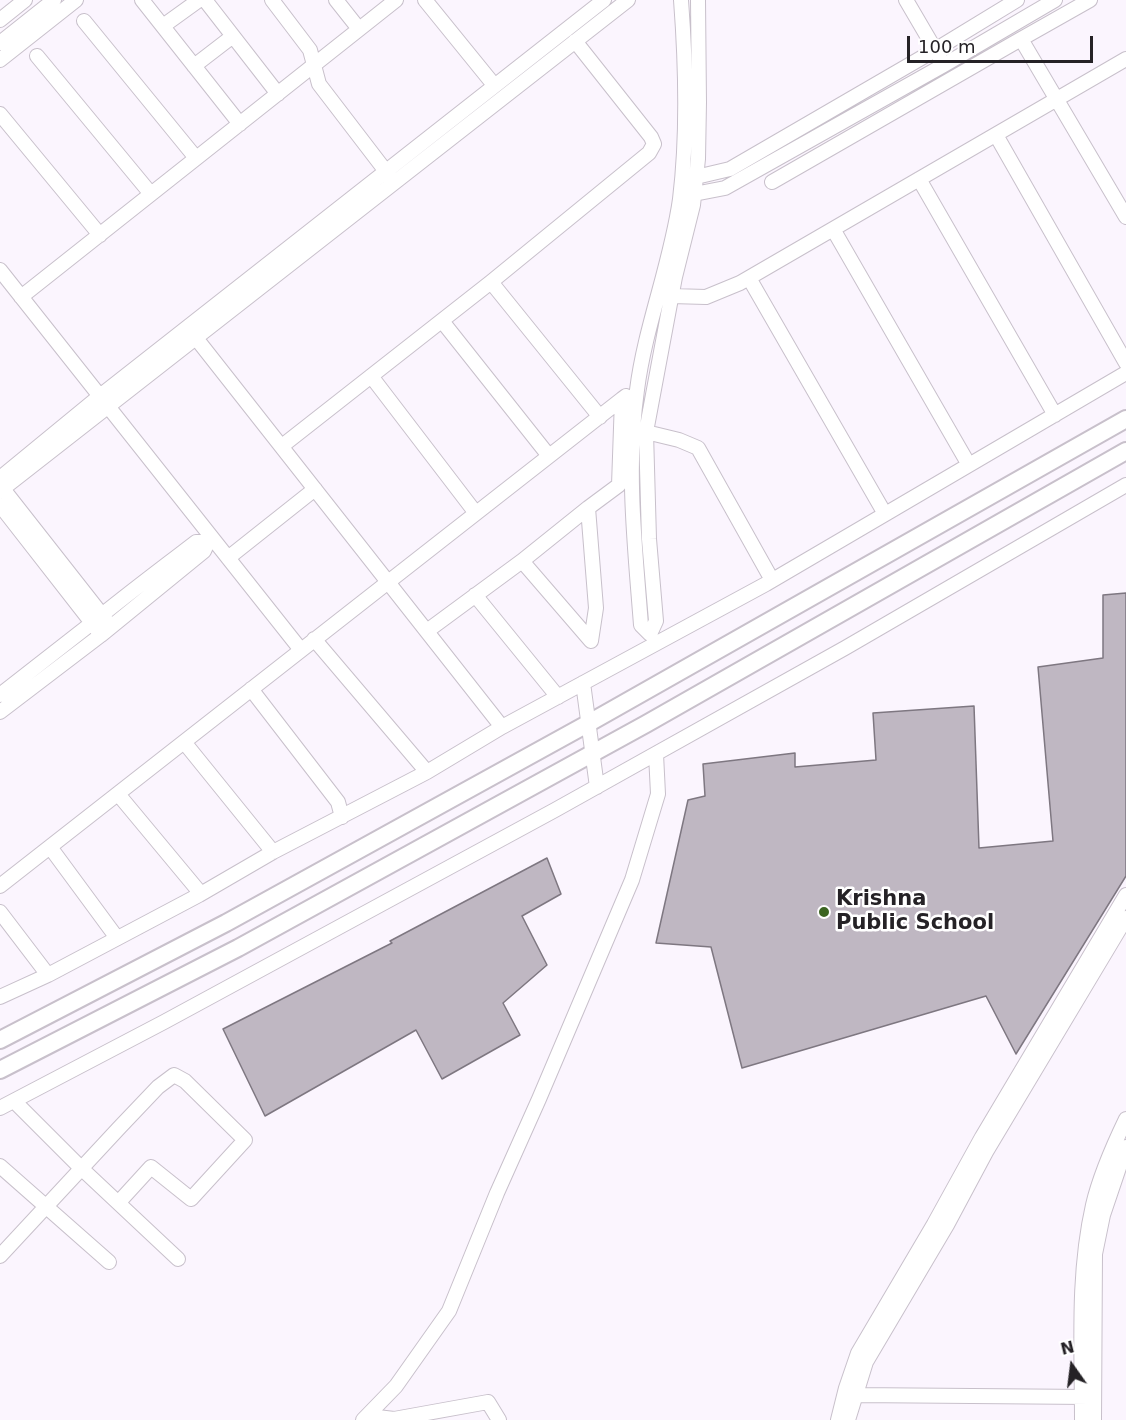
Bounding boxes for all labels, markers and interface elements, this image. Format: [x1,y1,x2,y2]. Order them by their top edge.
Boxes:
scale bar [910,24,1096,62]
text: 100 m [918,36,976,57]
place label: Krishna Public School [836,887,994,937]
marker: Krishna Public School [817,905,831,919]
north arrow [1042,1336,1102,1396]
text: N [1059,1337,1076,1359]

